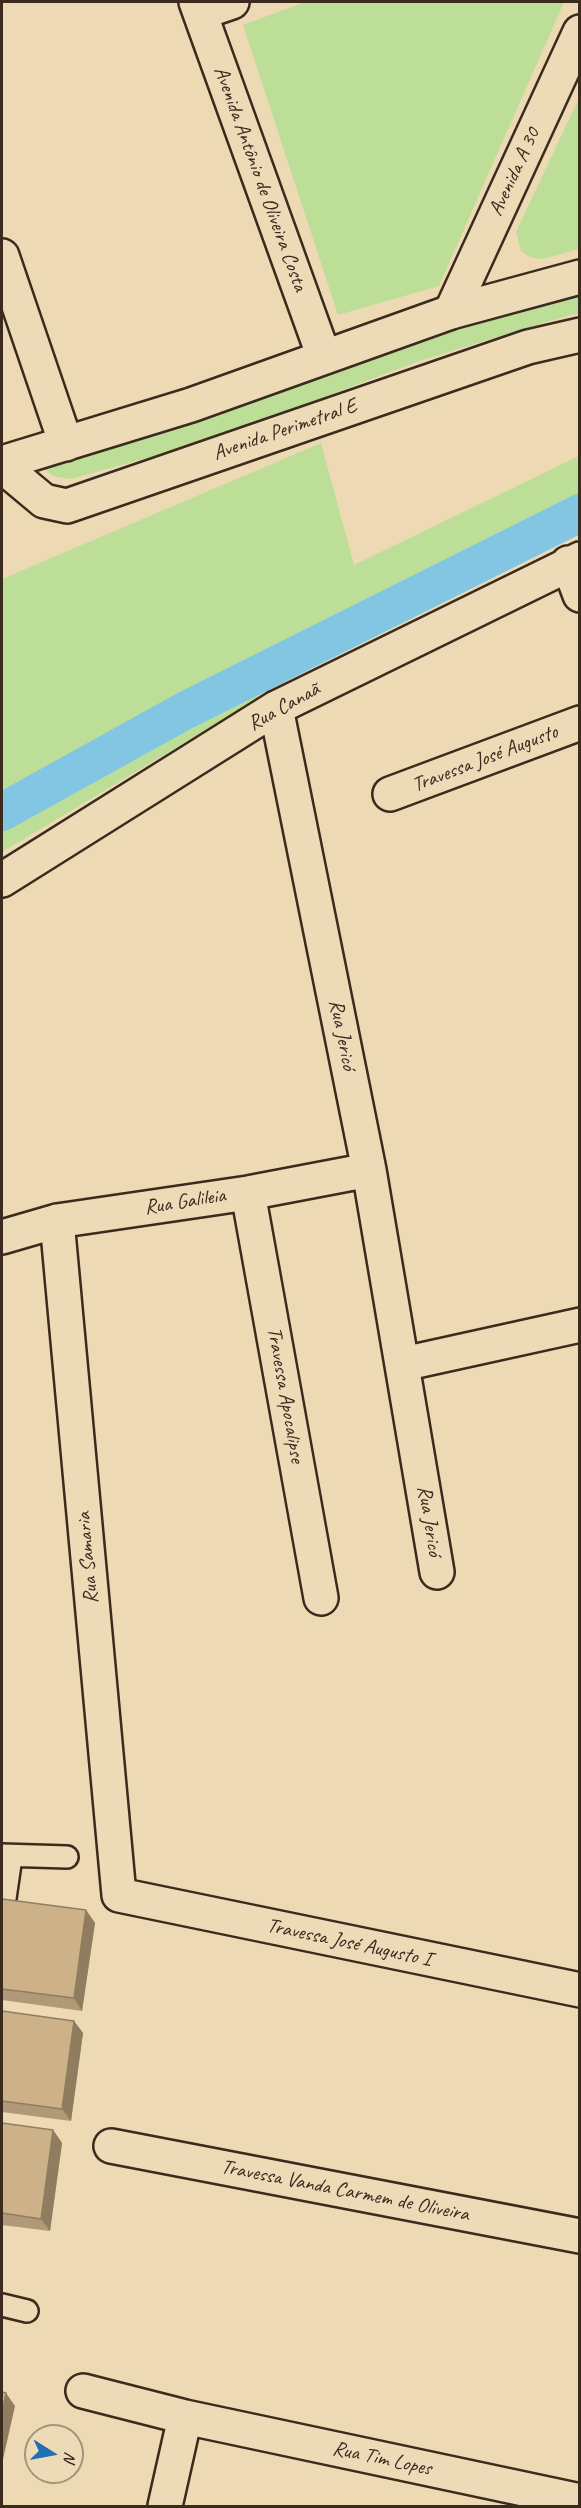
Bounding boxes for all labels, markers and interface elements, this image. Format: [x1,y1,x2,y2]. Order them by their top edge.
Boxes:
street label: Avenida Antônio de Oliveira Costa [208,63,312,295]
street label: Avenida A 30 [484,124,546,220]
street label: Avenida Perimetral E [210,394,360,466]
street label: Rua Canaã [244,677,324,737]
street label: Travessa José Augusto [409,720,561,798]
street label: Rua Jericó [323,998,361,1072]
street label: Rua Galileia [143,1183,227,1221]
street label: Travessa Apocalipse [261,1325,309,1465]
street label: Rua Jericó [411,1484,447,1558]
street label: Rua Samaria [71,1511,105,1605]
street label: Travessa José Augusto I [265,1913,433,1973]
street label: Travessa Vanda Carmem de Oliveira [219,2155,471,2227]
north arrow [24,2424,84,2484]
street label: Rua Tim Lopes [330,2436,434,2482]
text: N [59,2450,80,2464]

